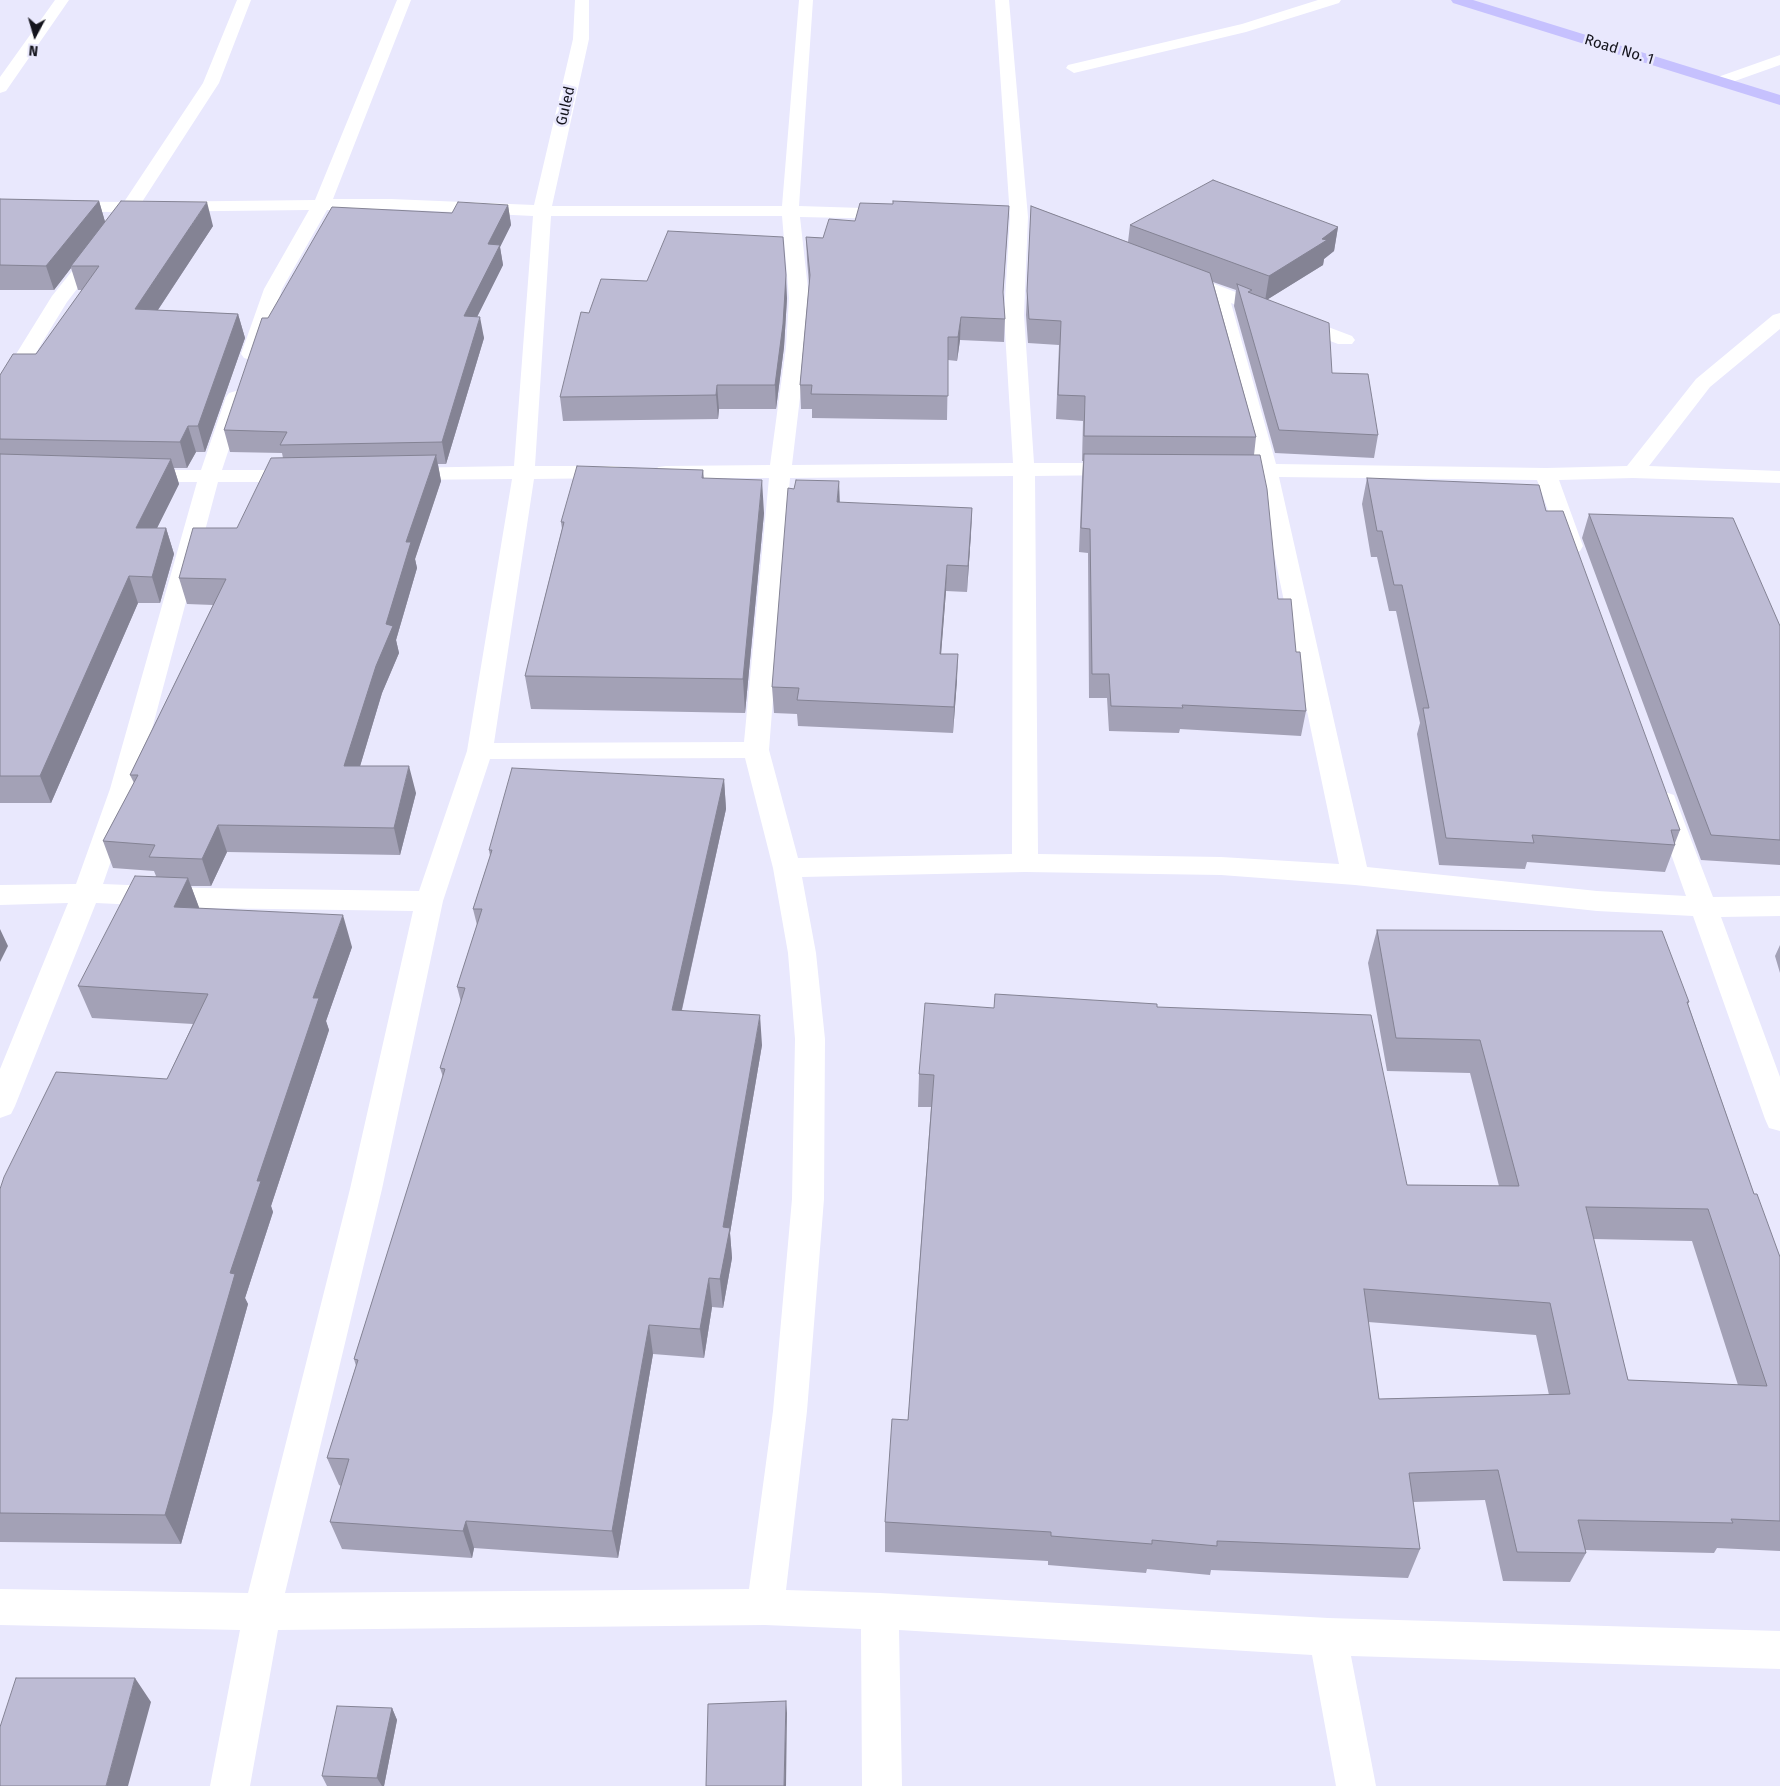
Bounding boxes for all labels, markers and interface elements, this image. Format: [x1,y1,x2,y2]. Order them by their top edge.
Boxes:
north arrow [10,10,60,60]
street label: Road No. 1 [1582,31,1656,69]
text: N [28,41,39,59]
street label: Guled [553,85,579,127]

